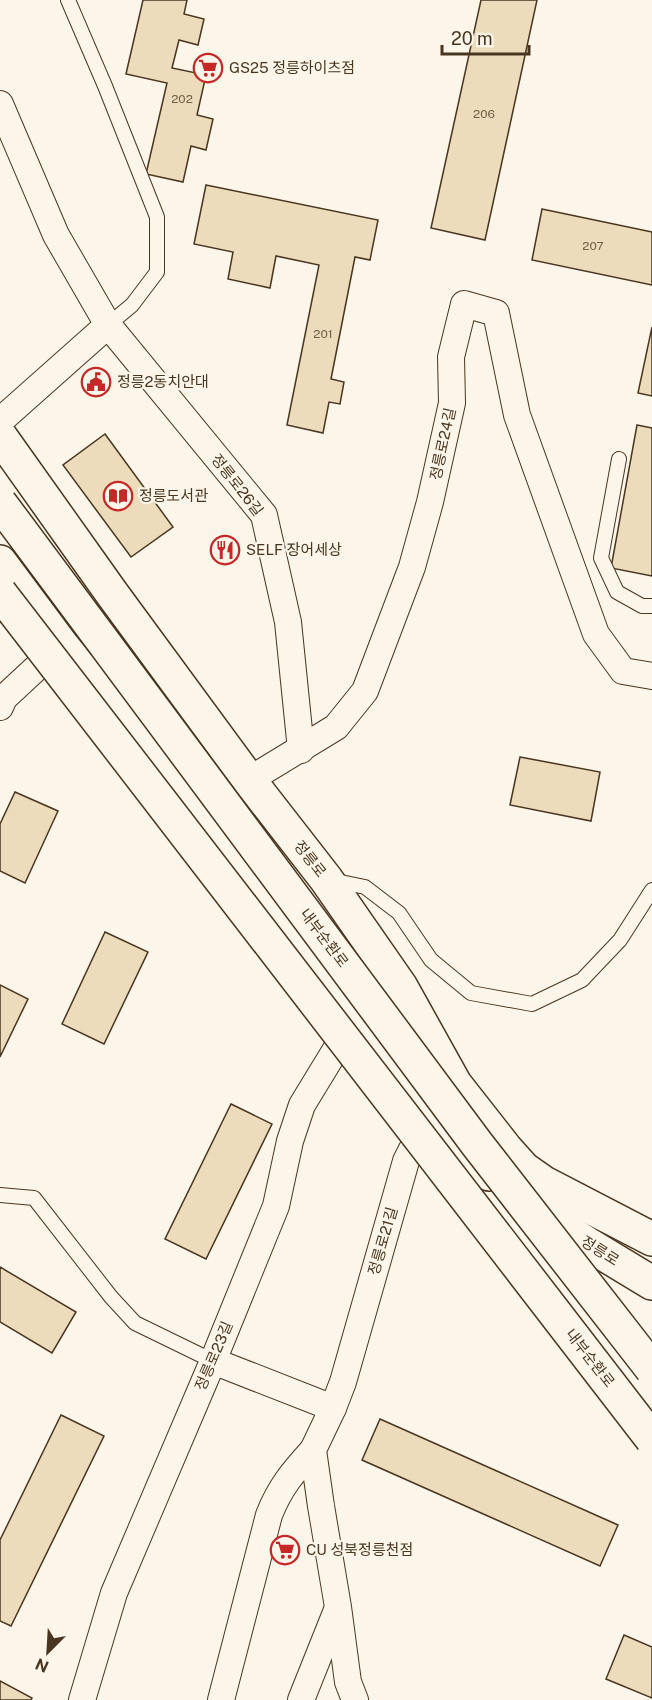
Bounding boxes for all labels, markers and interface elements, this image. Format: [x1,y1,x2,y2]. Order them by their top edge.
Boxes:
scale bar [442,18,529,56]
text: 20 m [451,28,493,49]
supermarket icon: GS25 정릉하이츠점 [192,52,224,84]
place label: GS25 정릉하이츠점 [229,59,355,76]
house number: 202 [171,92,193,106]
house number: 206 [473,107,495,121]
house number: 207 [582,239,604,253]
house number: 201 [313,327,333,341]
public building icon: 정릉2동치안대 [80,366,112,398]
place label: 정릉2동치안대 [117,373,209,390]
street label: 정릉로24길 [427,406,458,482]
street label: 정릉로26길 [208,451,267,519]
library icon: 정릉도서관 [102,480,134,512]
place label: 정릉도서관 [139,487,208,504]
restaurant icon: SELF 장어세상 [209,534,241,566]
place label: SELF 장어세상 [246,541,342,558]
street label: 정릉로 [291,837,330,880]
street label: 내부순환로 [297,905,352,970]
street label: 정릉로21길 [365,1205,400,1277]
street label: 정릉로 [578,1232,622,1269]
street label: 정릉로23길 [191,1319,236,1393]
street label: 내부순환로 [562,1325,618,1390]
supermarket icon: CU 성북정릉천점 [269,1534,301,1566]
place label: CU 성북정릉천점 [306,1541,413,1558]
north arrow [18,1622,78,1682]
text: N [33,1654,52,1676]

